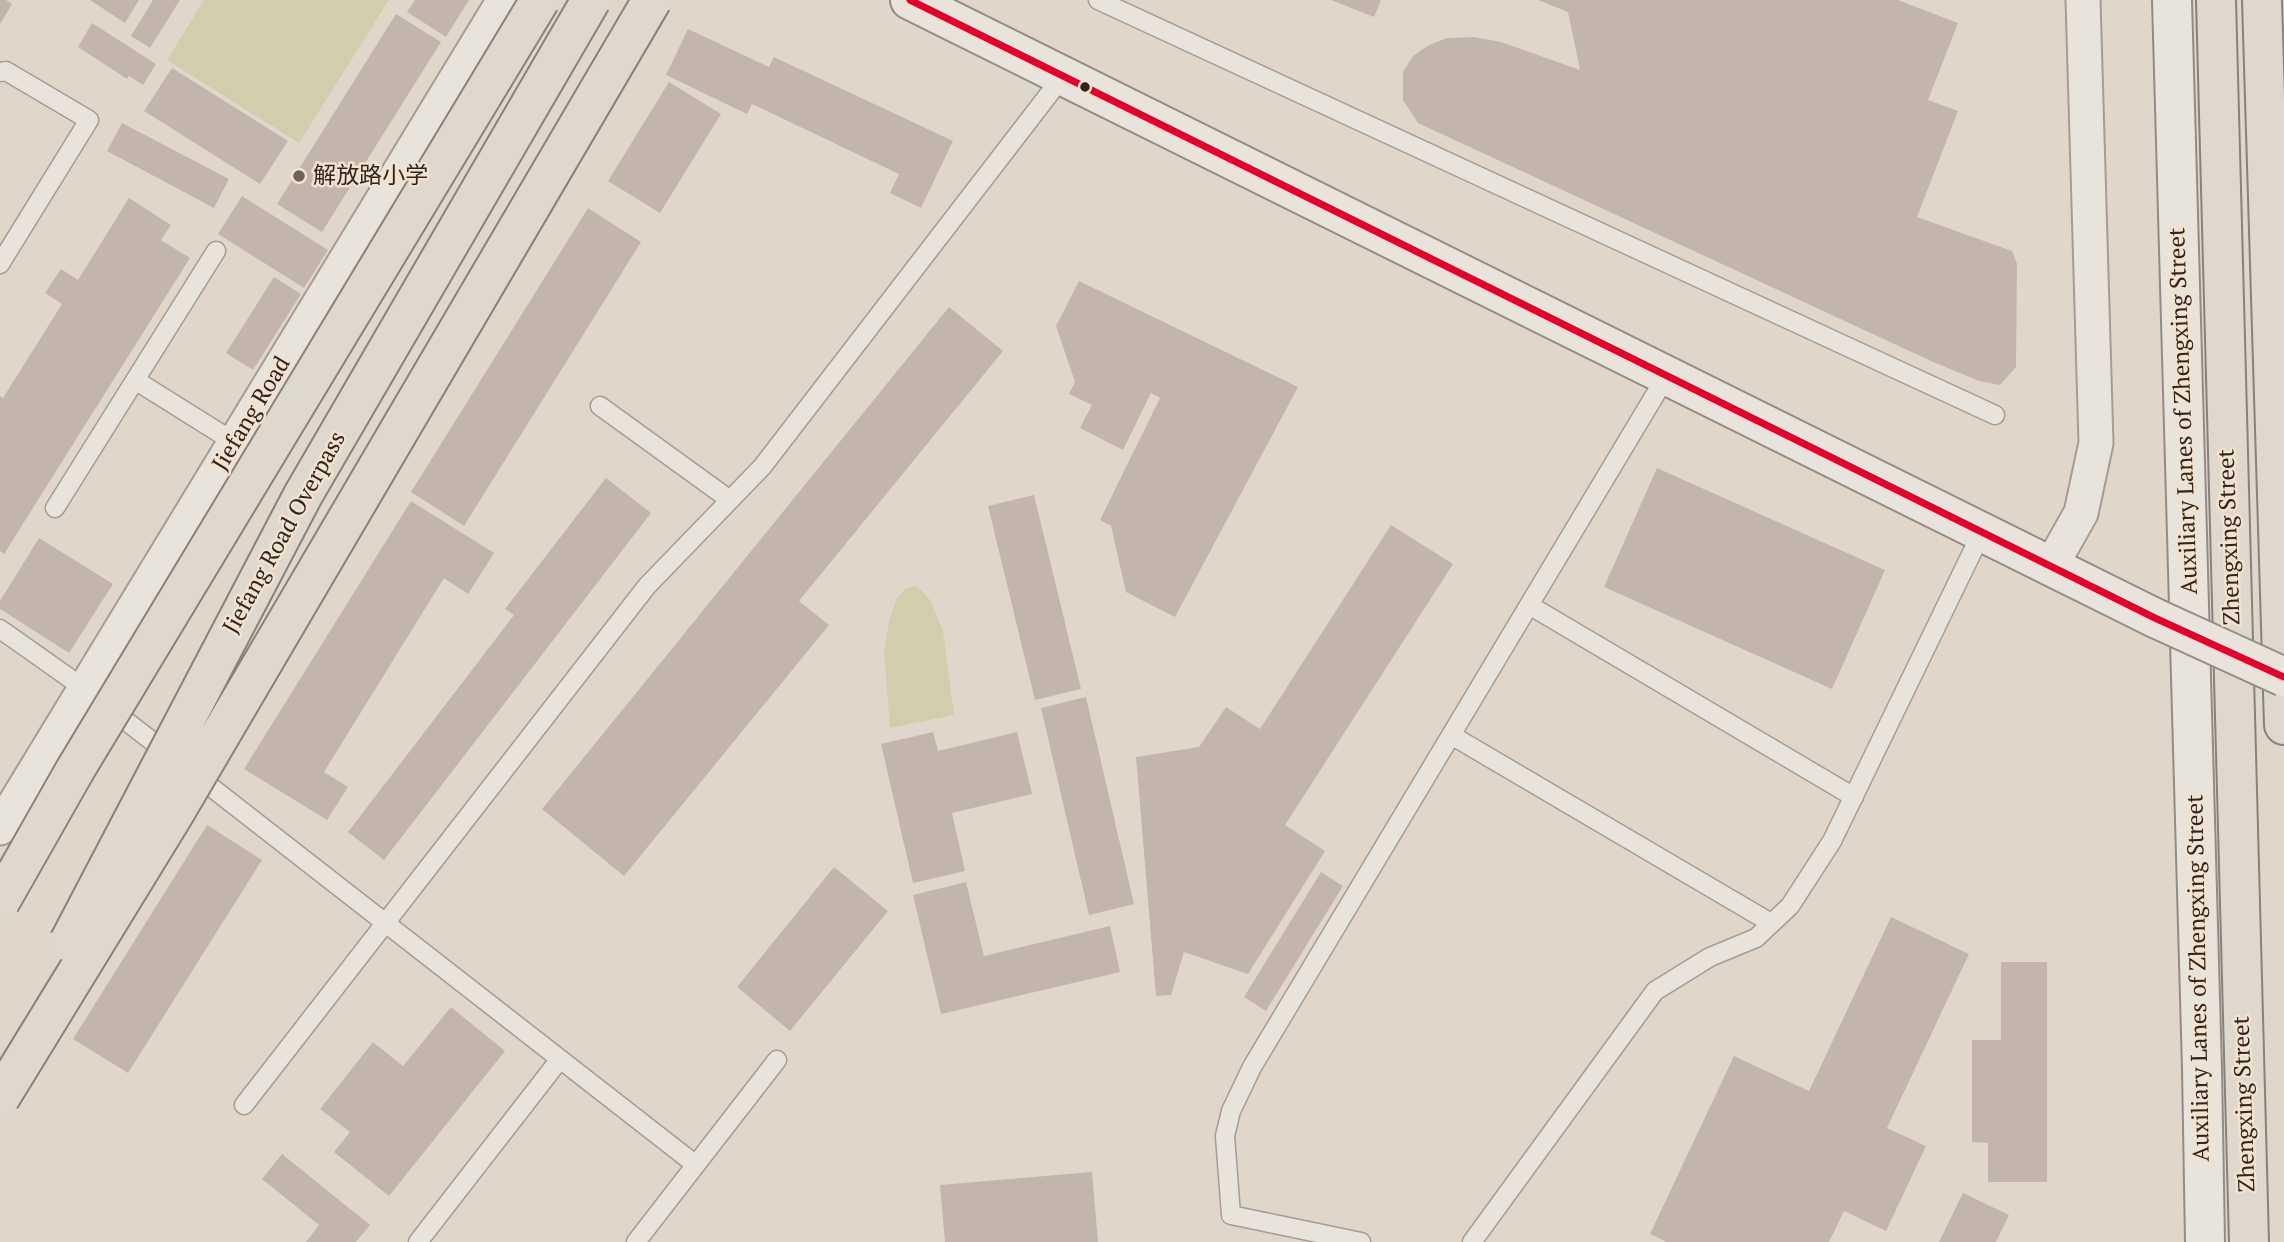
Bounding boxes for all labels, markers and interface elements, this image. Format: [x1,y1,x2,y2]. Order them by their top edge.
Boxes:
unlabelled marker [1078,80,1092,94]
place label: 解放路小学 [313,162,428,190]
marker: 解放路小学 [291,168,307,184]
street label: Auxiliary Lanes of Zhengxing Street [2164,227,2204,595]
street label: Jiefang Road [207,352,297,476]
street label: Jiefang Road Overpass [218,427,352,639]
street label: Zhengxing Street [2213,448,2247,626]
street label: Auxiliary Lanes of Zhengxing Street [2182,794,2216,1162]
street label: Zhengxing Street [2228,1015,2262,1193]

